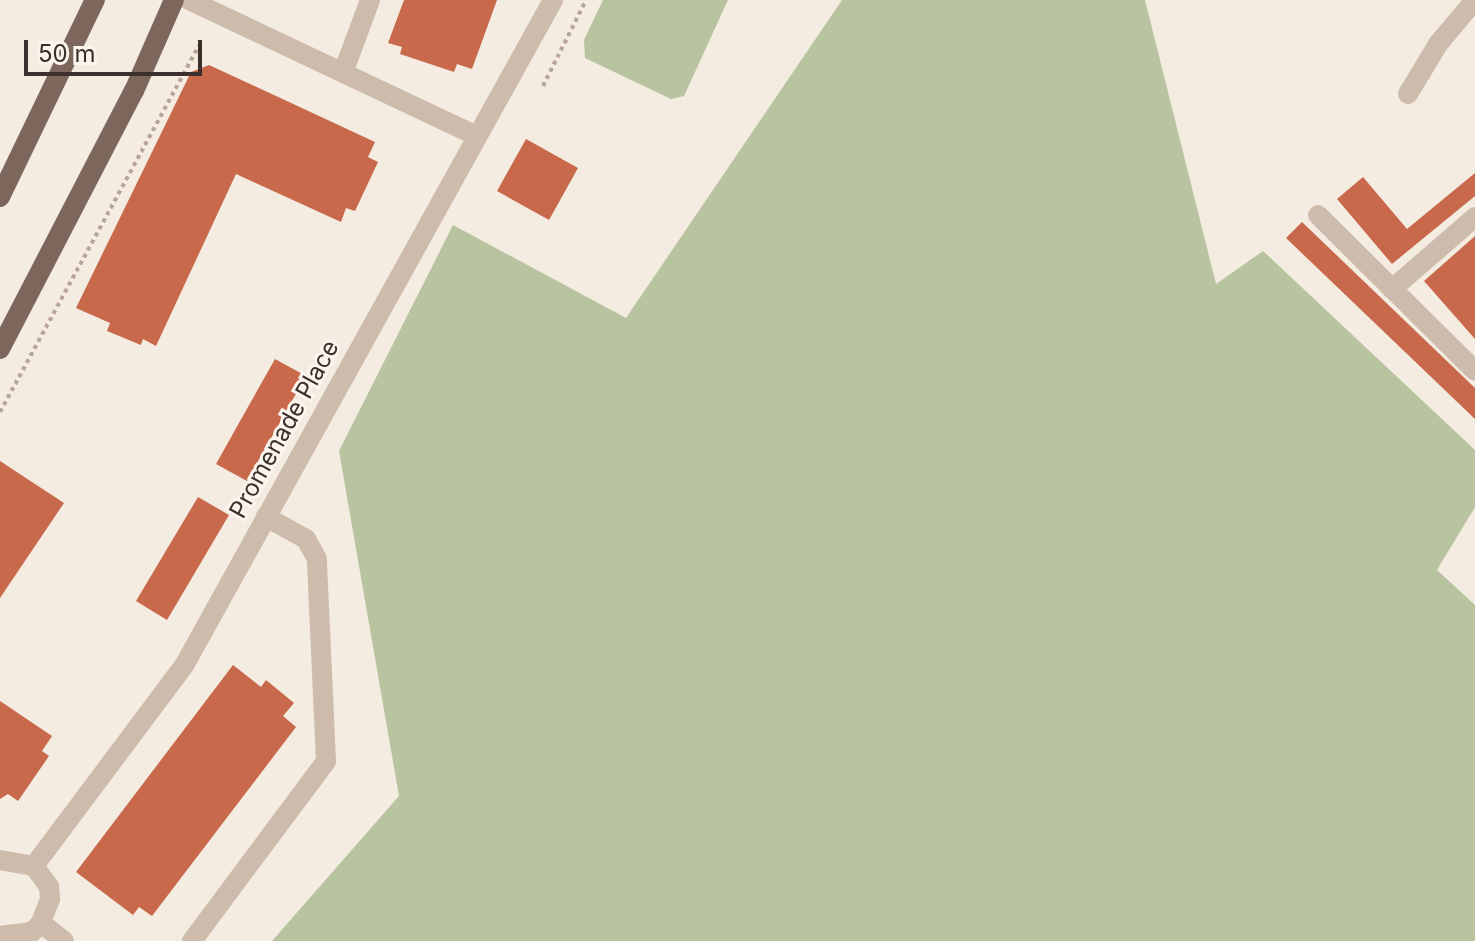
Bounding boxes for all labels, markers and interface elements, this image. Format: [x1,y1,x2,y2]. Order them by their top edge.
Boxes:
scale bar [28,24,206,74]
text: 50 m [38,39,96,68]
street label: Promenade Place [223,335,345,523]

